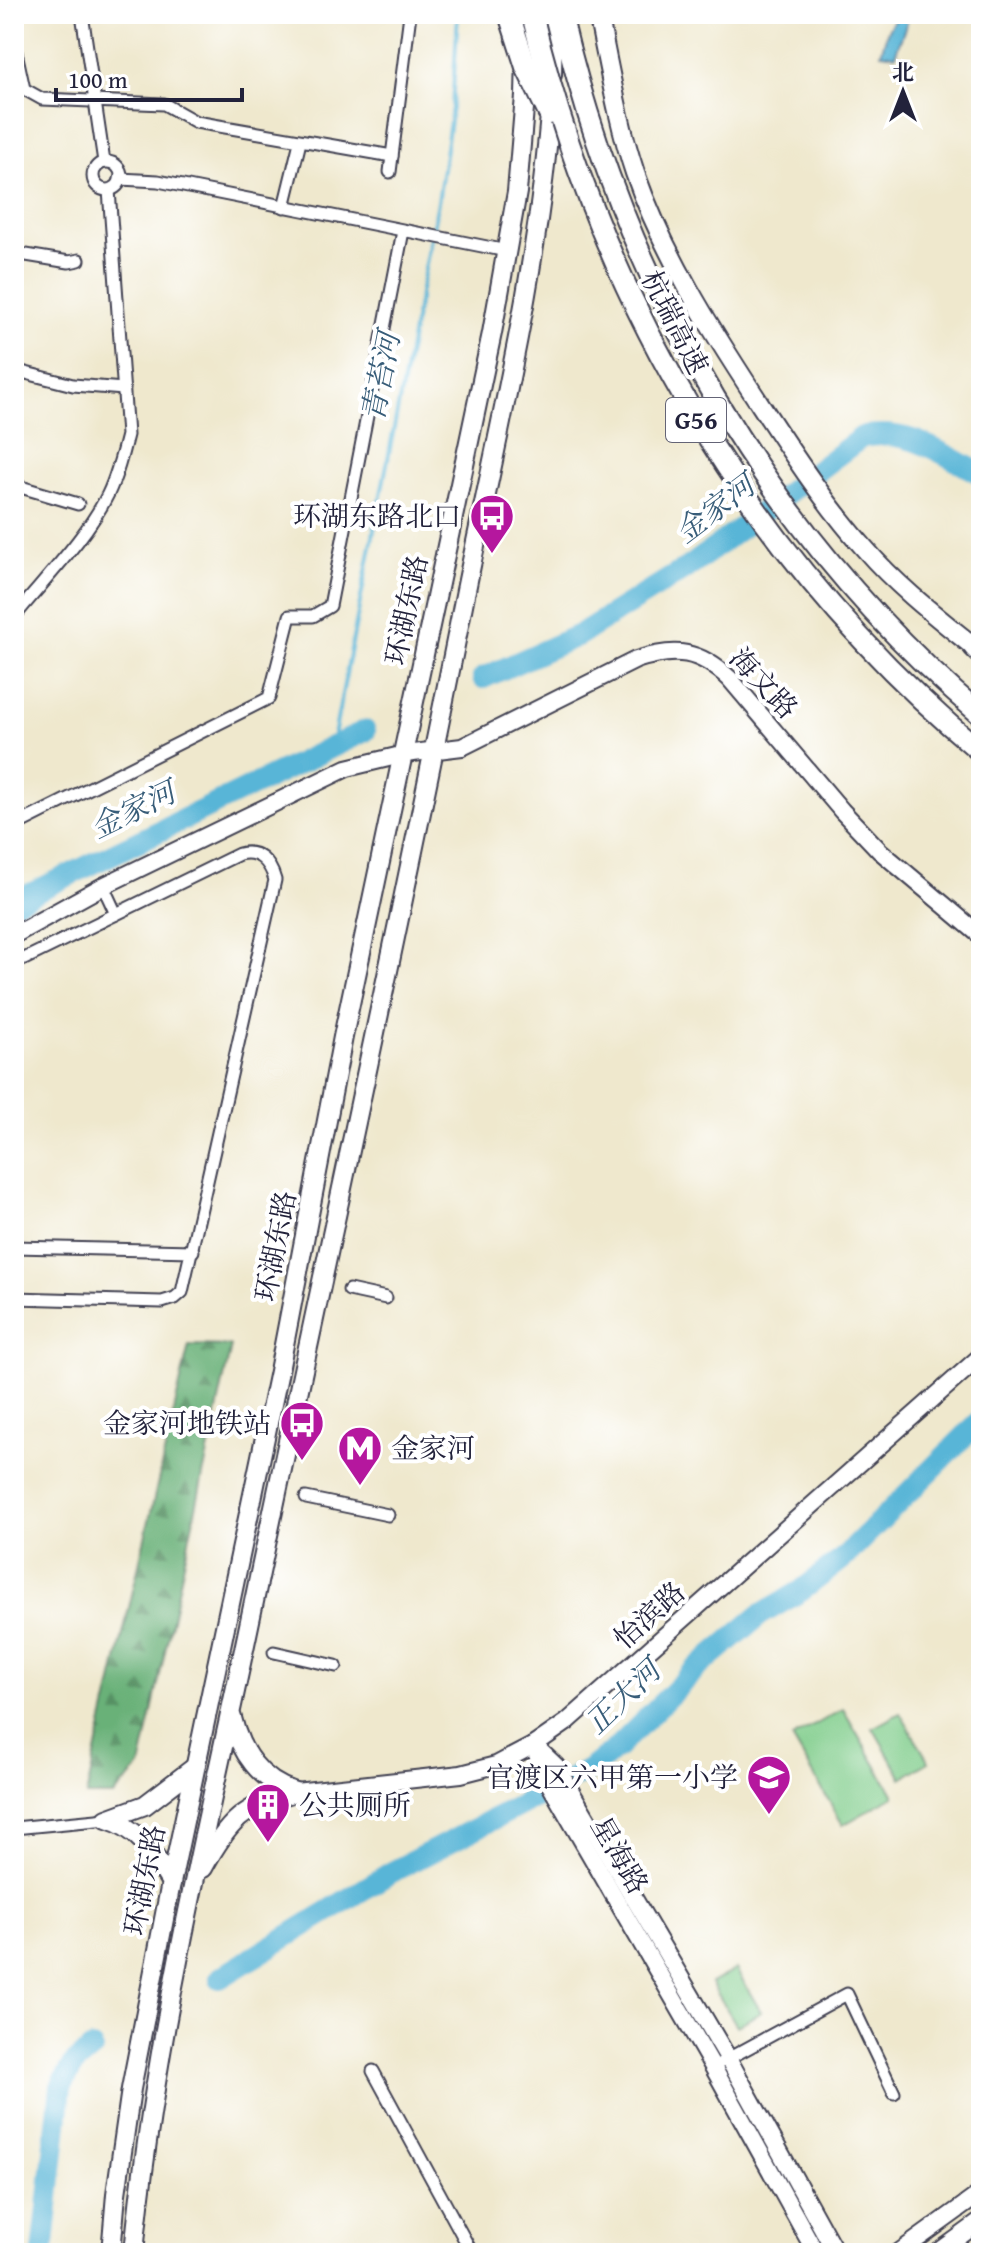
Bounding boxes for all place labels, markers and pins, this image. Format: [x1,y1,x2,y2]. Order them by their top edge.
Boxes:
bus stop icon: 环湖东路北口 [468,492,516,555]
place label: 环湖东路北口 [293,495,461,536]
bus stop icon: 金家河地铁站 [278,1399,326,1462]
place label: 金家河地铁站 [103,1402,271,1443]
metro station icon: 金家河 [336,1424,384,1487]
place label: 金家河 [391,1427,475,1468]
school or university icon: 官渡区六甲第一小学 [745,1753,793,1816]
place label: 官渡区六甲第一小学 [486,1756,738,1797]
building icon: 公共厕所 [244,1781,292,1844]
place label: 公共厕所 [299,1784,411,1825]

